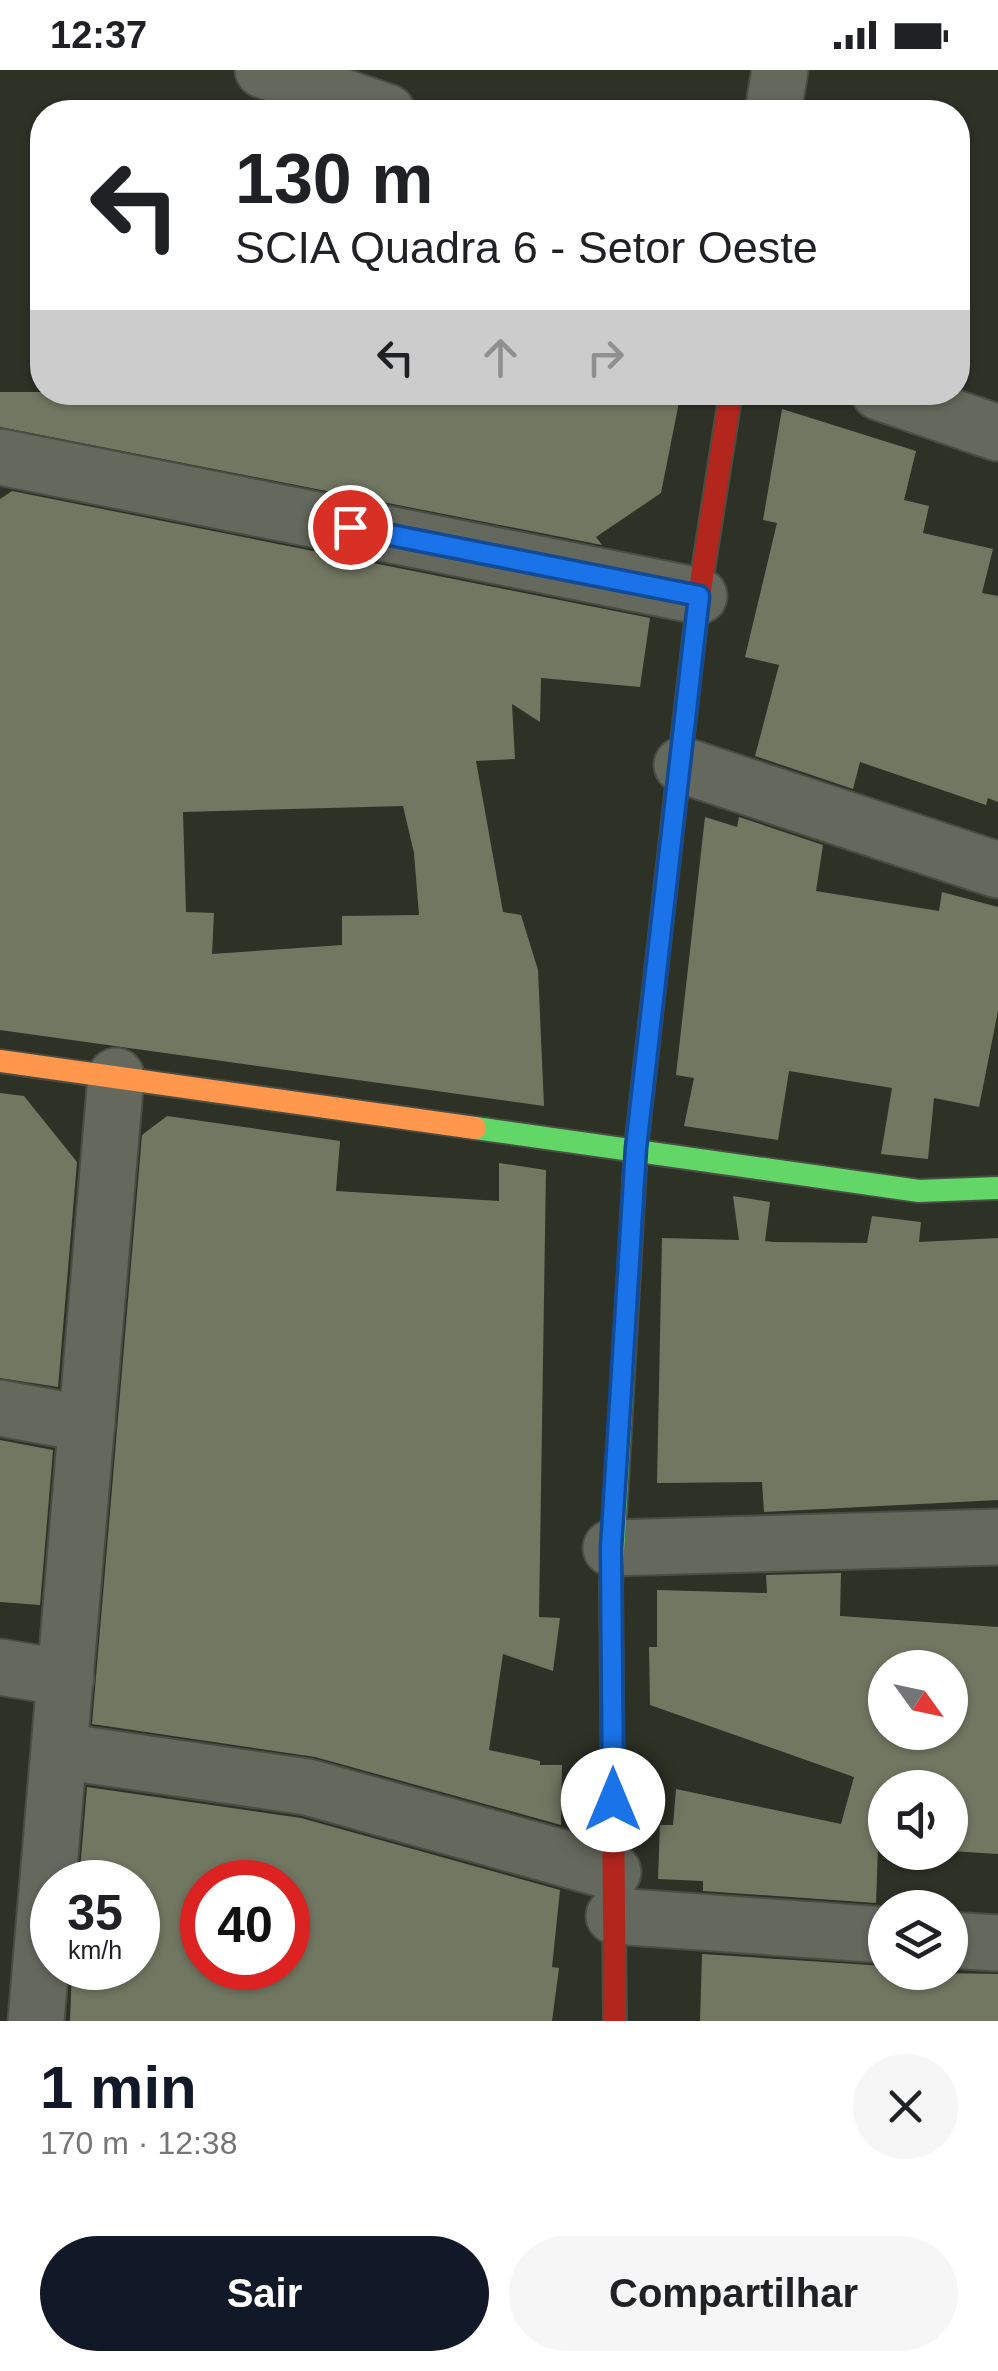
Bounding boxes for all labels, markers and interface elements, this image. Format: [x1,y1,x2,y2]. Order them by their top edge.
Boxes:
text: 12:37 [50,14,147,56]
icon: left [70,140,200,270]
text: 130 m [235,140,433,218]
text: SCIA Quadra 6 - Setor Oeste [235,222,818,273]
icon: left [368,330,423,385]
icon: ahead [473,330,528,385]
icon: right [578,330,633,385]
pin [308,485,393,570]
icon: arrive [323,500,378,555]
north arrow [868,1650,968,1750]
map controls [868,1650,968,1990]
position arrow [561,1748,665,1852]
button: sound [868,1770,968,1870]
speed limit sign: 40 [180,1860,310,1990]
text: 35 [67,1885,123,1941]
button: layers [868,1890,968,1990]
text: km/h [68,1936,122,1964]
text: 1 min [40,2054,197,2121]
button: close [853,2054,958,2159]
text: 170 m · 12:38 [40,2125,237,2161]
button: Sair [40,2236,489,2351]
button: Compartilhar [509,2236,958,2351]

